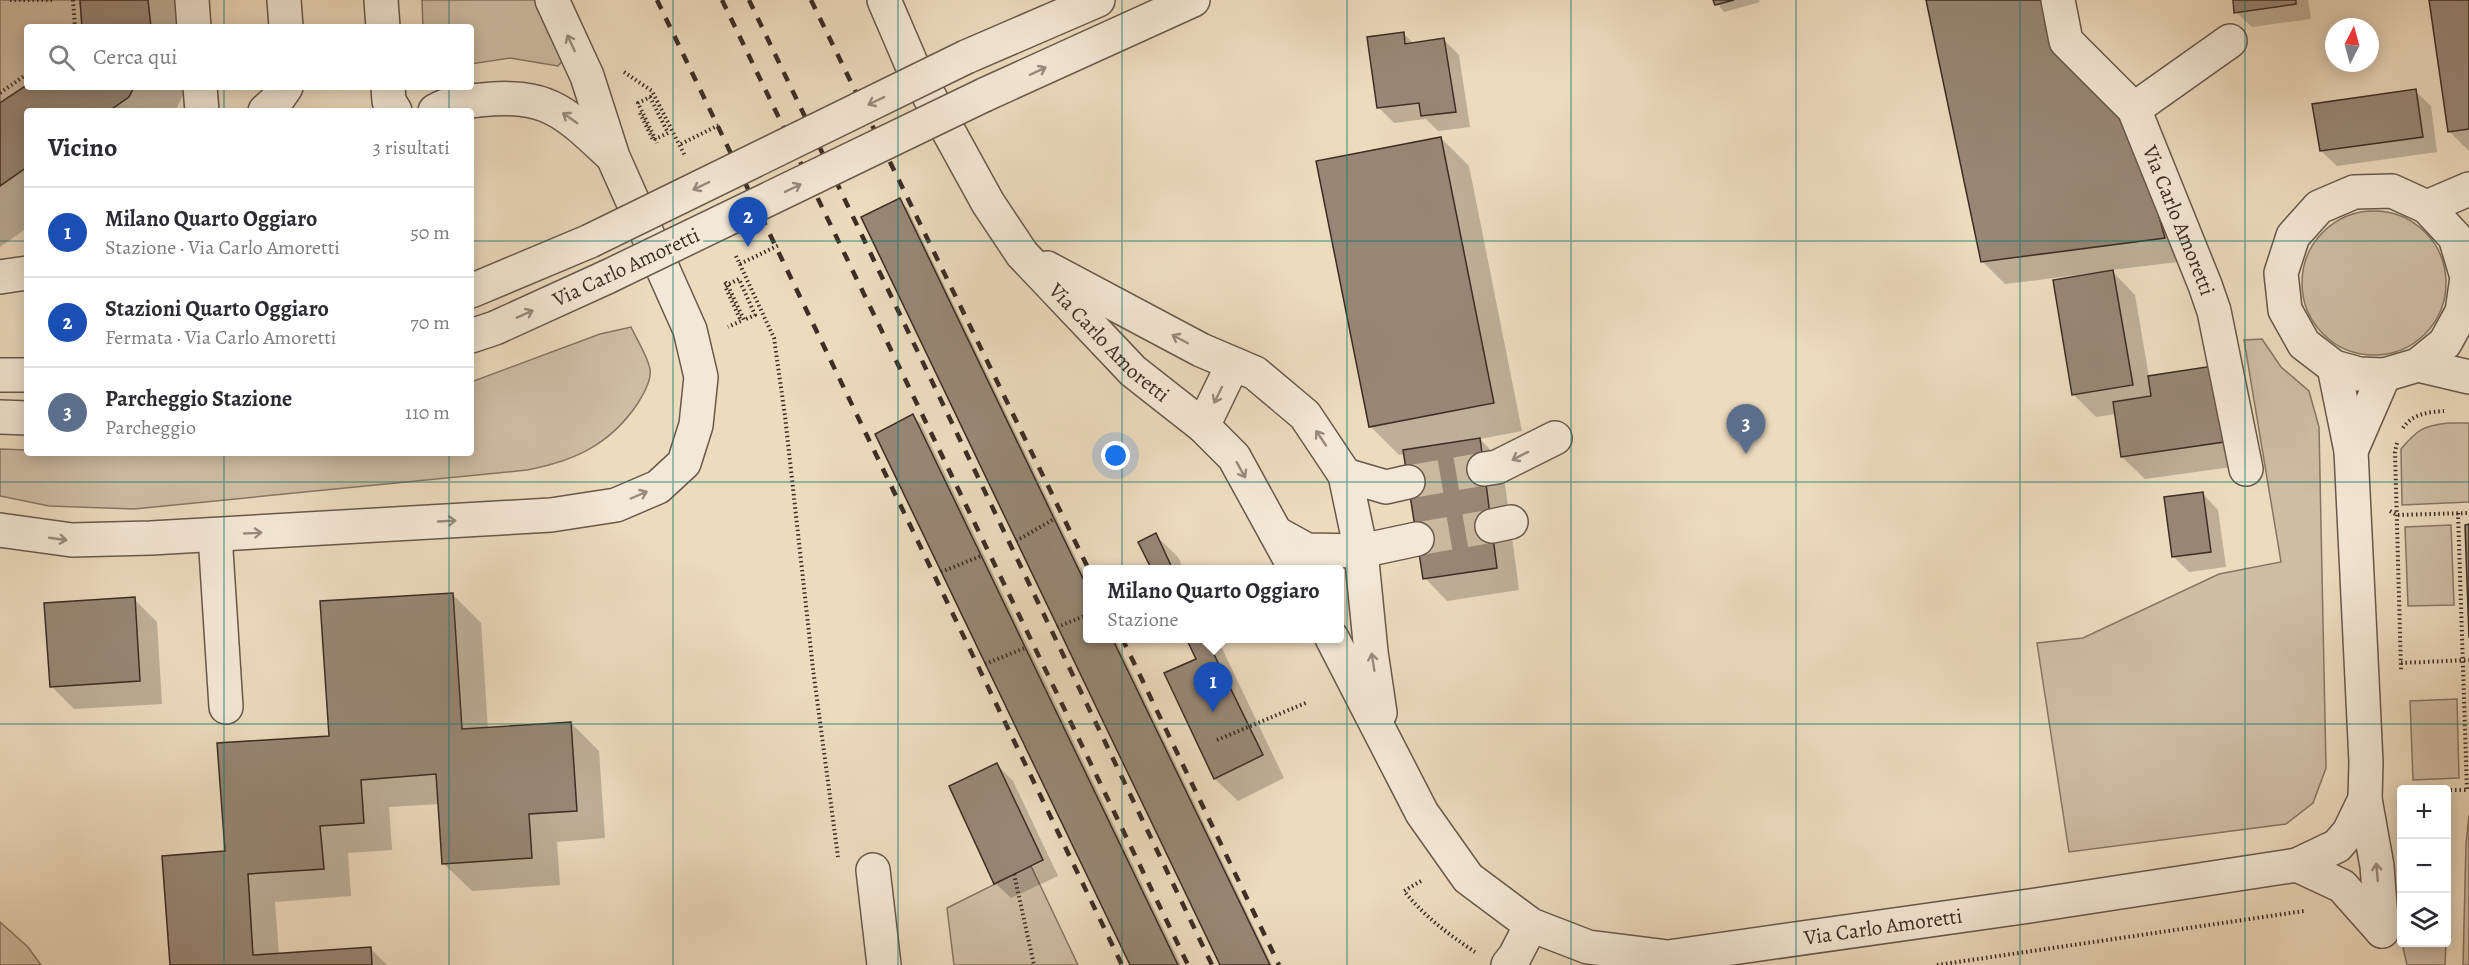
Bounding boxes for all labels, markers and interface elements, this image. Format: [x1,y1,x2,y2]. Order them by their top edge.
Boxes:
north arrow [2325,18,2379,72]
search box [24,24,474,90]
one-way arrow [565,34,577,52]
icon: search [45,41,78,74]
text: Cerca qui [93,42,178,72]
one-way arrow [1028,64,1046,76]
one-way arrow [867,96,885,107]
one-way arrow [562,112,578,124]
text: Vicino [48,130,117,165]
text: 3 risultati [373,134,450,161]
street label: Via Carlo Amoretti [2136,140,2222,299]
one-way arrow [692,181,710,193]
one-way arrow [783,181,801,193]
pin: 2 [728,198,768,247]
text: Milano Quarto Oggiaro [105,204,317,234]
text: 1 [64,219,71,246]
text: 50 m [410,219,450,246]
street label: Via Carlo Amoretti [547,221,704,314]
text: Stazione · Via Carlo Amoretti [105,234,340,261]
street label: Via Carlo Amoretti [1042,276,1175,409]
text: Stazioni Quarto Oggiaro [105,294,329,324]
one-way arrow [516,308,534,319]
text: 2 [63,309,72,336]
text: 70 m [410,309,450,336]
text: Fermata · Via Carlo Amoretti [105,324,336,351]
one-way arrow [1172,333,1190,344]
text: Parcheggio Stazione [105,384,292,414]
one-way arrow [1212,386,1224,403]
text: 3 [63,399,72,426]
text: 110 m [405,399,450,426]
pin: 3 [1726,404,1766,454]
text: Parcheggio [105,414,196,441]
one-way arrow [1314,430,1326,447]
your location [1101,441,1130,470]
one-way arrow [1512,450,1530,462]
one-way arrow [1236,460,1247,478]
one-way arrow [630,489,648,500]
one-way arrow [437,516,457,527]
one-way arrow [242,527,262,538]
one-way arrow [48,533,67,544]
popup [1083,565,1344,643]
text: Milano Quarto Oggiaro [1107,576,1320,606]
text: Stazione [1107,606,1179,633]
one-way arrow [1367,653,1378,673]
pin: 1 [1194,662,1232,712]
map controls [2397,785,2451,947]
button: + [2397,785,2451,839]
button: − [2397,839,2451,893]
one-way arrow [2371,863,2382,883]
button: layers [2397,893,2451,947]
street label: Via Carlo Amoretti [1801,902,1964,952]

